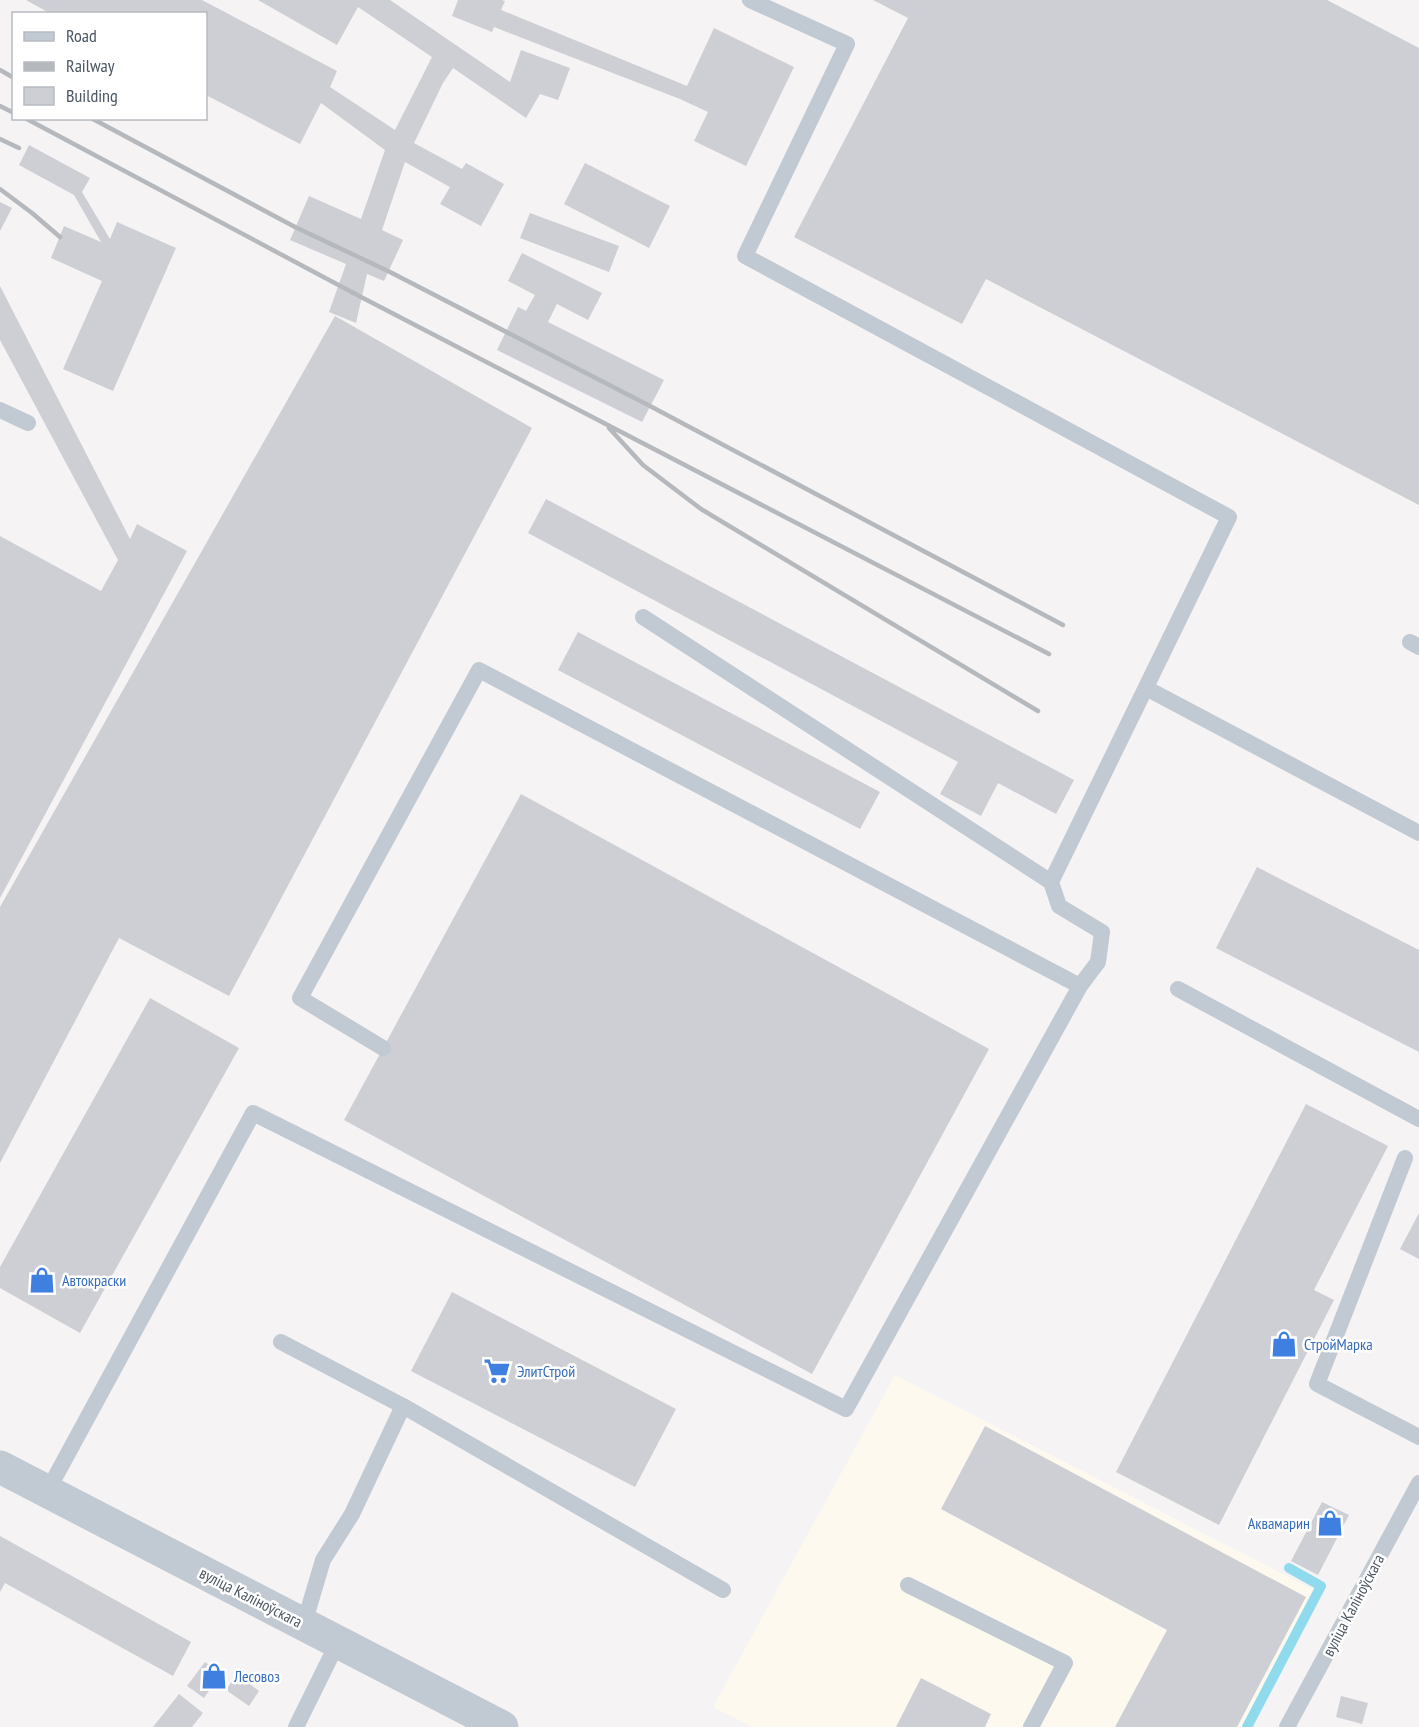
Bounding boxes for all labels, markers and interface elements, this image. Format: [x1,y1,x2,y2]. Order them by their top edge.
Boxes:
legend [12,12,207,120]
text: Road [66,24,97,47]
text: Railway [66,54,115,77]
text: Building [66,84,118,107]
shop icon: Автокраски [27,1265,57,1295]
place label: Автокраски [62,1270,126,1290]
shop icon: СтройМарка [1269,1329,1299,1359]
place label: СтройМарка [1304,1334,1373,1354]
supermarket icon: ЭлитСтрой [482,1356,512,1386]
place label: ЭлитСтрой [517,1361,575,1381]
shop icon: Аквамарин [1315,1508,1345,1538]
place label: Аквамарин [1248,1513,1310,1533]
street label: вуліца Каліноўскага [1318,1551,1388,1659]
street label: вуліца Каліноўскага [196,1563,306,1631]
shop icon: Лесовоз [199,1661,229,1691]
place label: Лесовоз [233,1666,280,1686]

